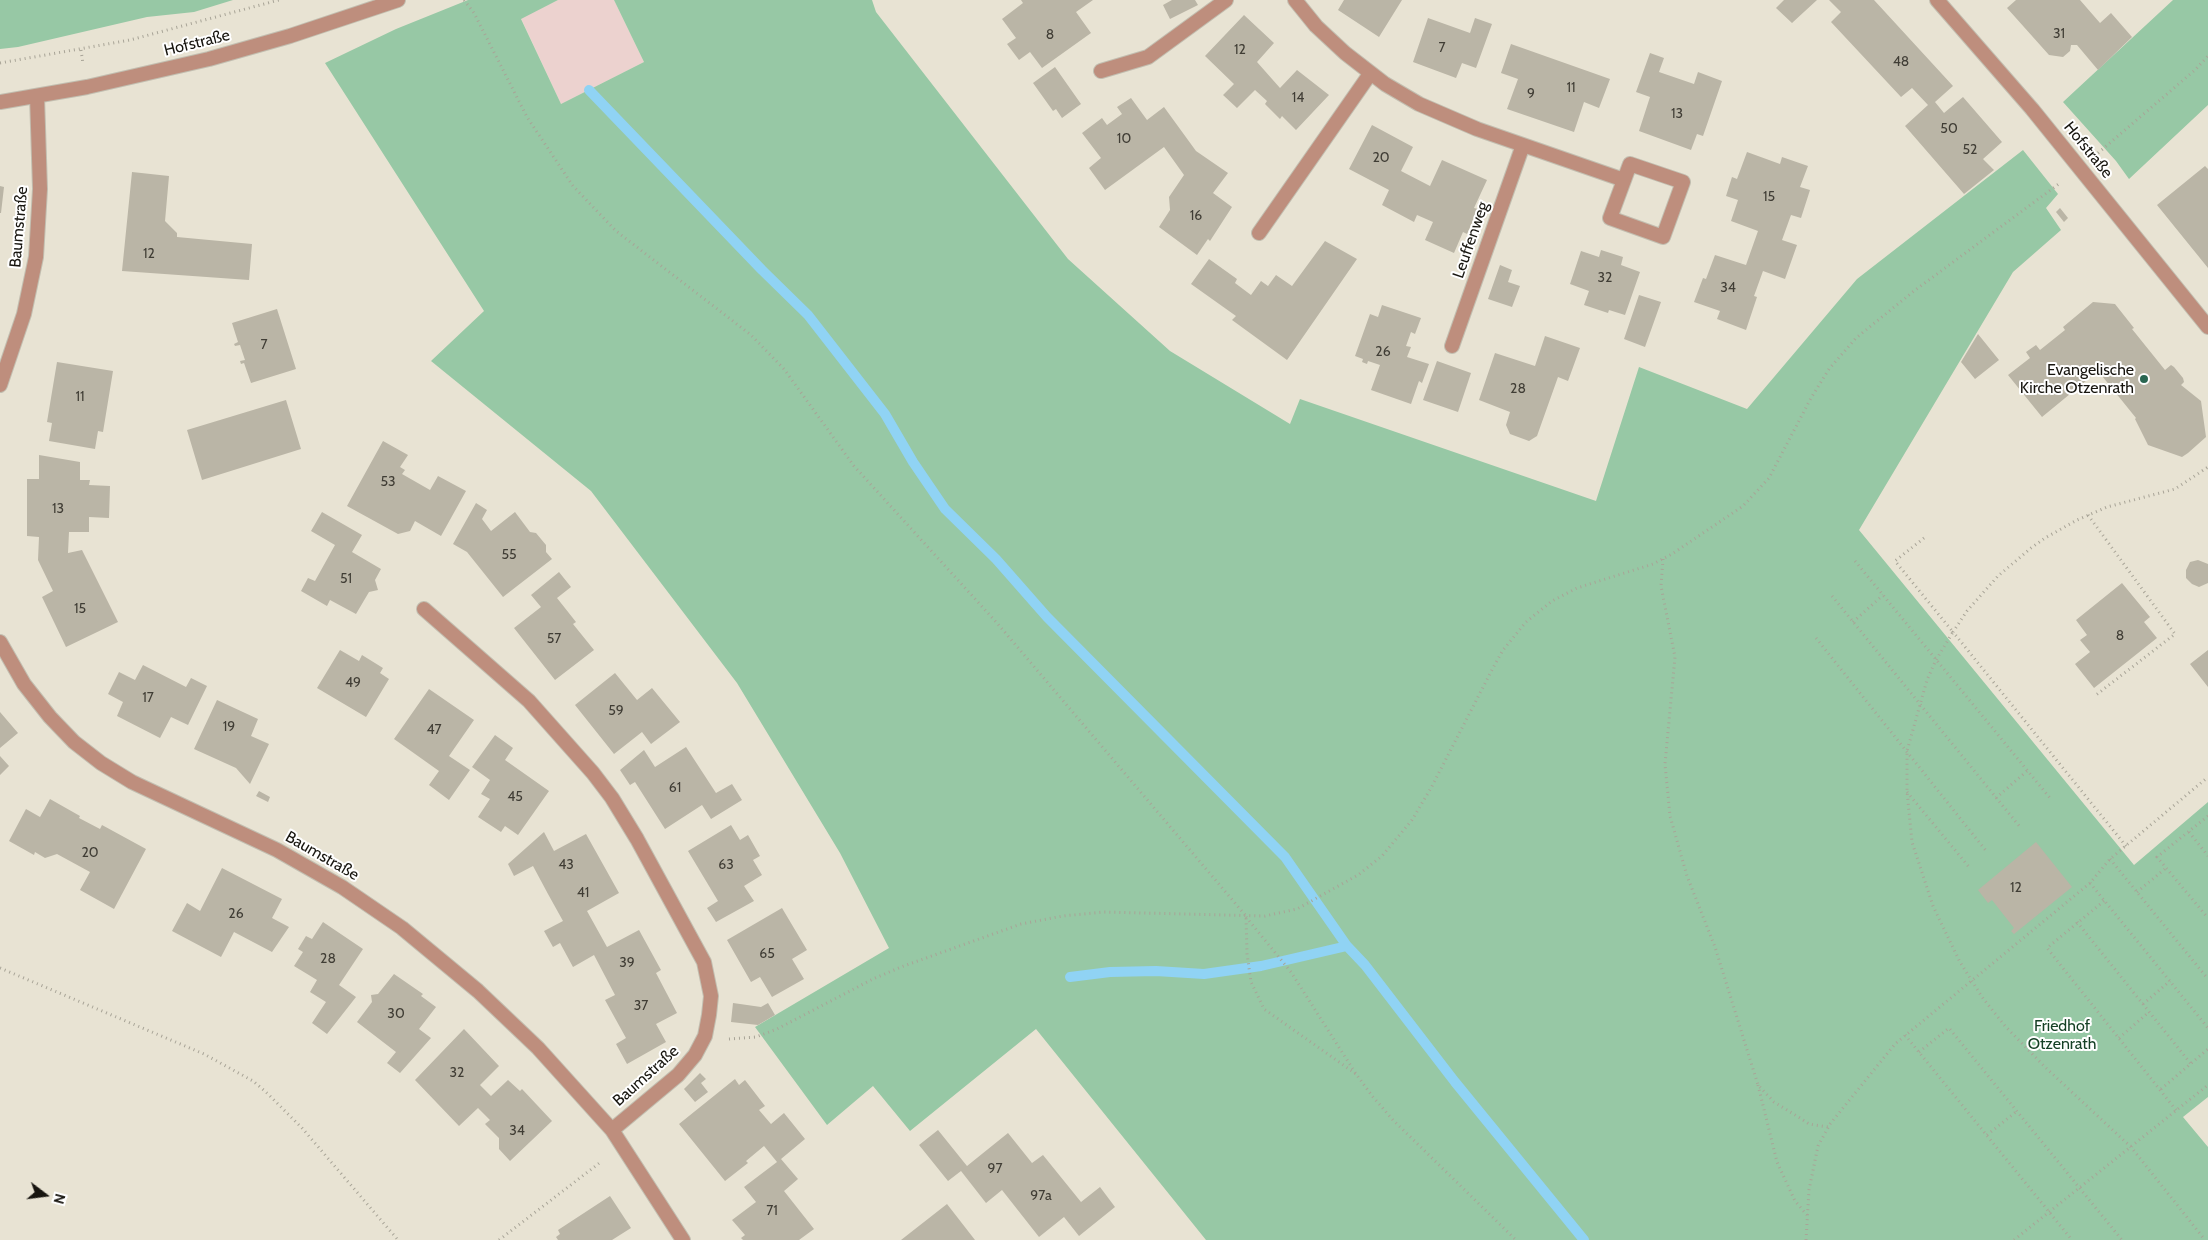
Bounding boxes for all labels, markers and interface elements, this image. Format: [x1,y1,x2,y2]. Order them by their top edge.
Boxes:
street label: Hofstraße [162,26,232,60]
house number: 31 [2053,26,2065,42]
house number: 8 [1046,27,1054,43]
house number: 7 [1438,40,1446,56]
house number: 12 [1234,42,1246,58]
house number: 48 [1893,54,1909,70]
house number: 11 [1566,80,1576,96]
house number: 9 [1527,86,1535,102]
house number: 14 [1292,90,1304,106]
house number: 13 [1671,106,1683,122]
street label: Hofstraße [2059,118,2117,182]
house number: 50 [1940,121,1958,137]
house number: 10 [1117,131,1131,147]
house number: 52 [1963,142,1977,158]
house number: 20 [1372,150,1390,166]
street label: Baumstraße [6,186,32,268]
house number: 15 [1763,189,1775,205]
street label: Leuffenweg [1449,199,1493,281]
house number: 16 [1190,208,1202,224]
house number: 12 [143,246,155,262]
house number: 32 [1598,270,1612,286]
house number: 34 [1720,280,1736,296]
house number: 7 [260,337,268,353]
house number: 26 [1375,344,1391,360]
place label: Evangelische Kirche Otzenrath [2020,360,2134,398]
marker: Evangelische Kirche Otzenrath [2138,373,2150,385]
house number: 28 [1510,381,1526,397]
house number: 11 [75,389,85,405]
house number: 53 [380,474,396,490]
house number: 13 [52,501,64,517]
house number: 55 [501,547,517,563]
house number: 51 [340,571,352,587]
house number: 15 [74,601,86,617]
house number: 8 [2116,628,2124,644]
house number: 57 [547,631,561,647]
house number: 49 [345,675,361,691]
house number: 17 [142,690,154,706]
house number: 59 [608,703,624,719]
house number: 19 [223,719,235,735]
house number: 47 [426,722,442,738]
house number: 61 [669,780,681,796]
house number: 45 [507,789,523,805]
street label: Baumstraße [282,827,362,885]
house number: 20 [81,845,99,861]
house number: 43 [558,857,574,873]
house number: 63 [718,857,734,873]
house number: 12 [2010,880,2022,896]
house number: 41 [577,885,589,901]
house number: 26 [228,906,244,922]
house number: 65 [759,946,775,962]
house number: 28 [320,951,336,967]
house number: 39 [619,955,635,971]
house number: 37 [634,998,648,1014]
house number: 30 [387,1006,405,1022]
park label: Friedhof Otzenrath [2028,1016,2096,1054]
street label: Baumstraße [609,1042,683,1110]
house number: 32 [450,1065,464,1081]
house number: 34 [509,1123,525,1139]
house number: 97 [988,1161,1002,1177]
north arrow [20,1170,70,1220]
house number: 97a [1030,1188,1052,1204]
text: N [50,1192,69,1206]
house number: 71 [766,1203,778,1219]

